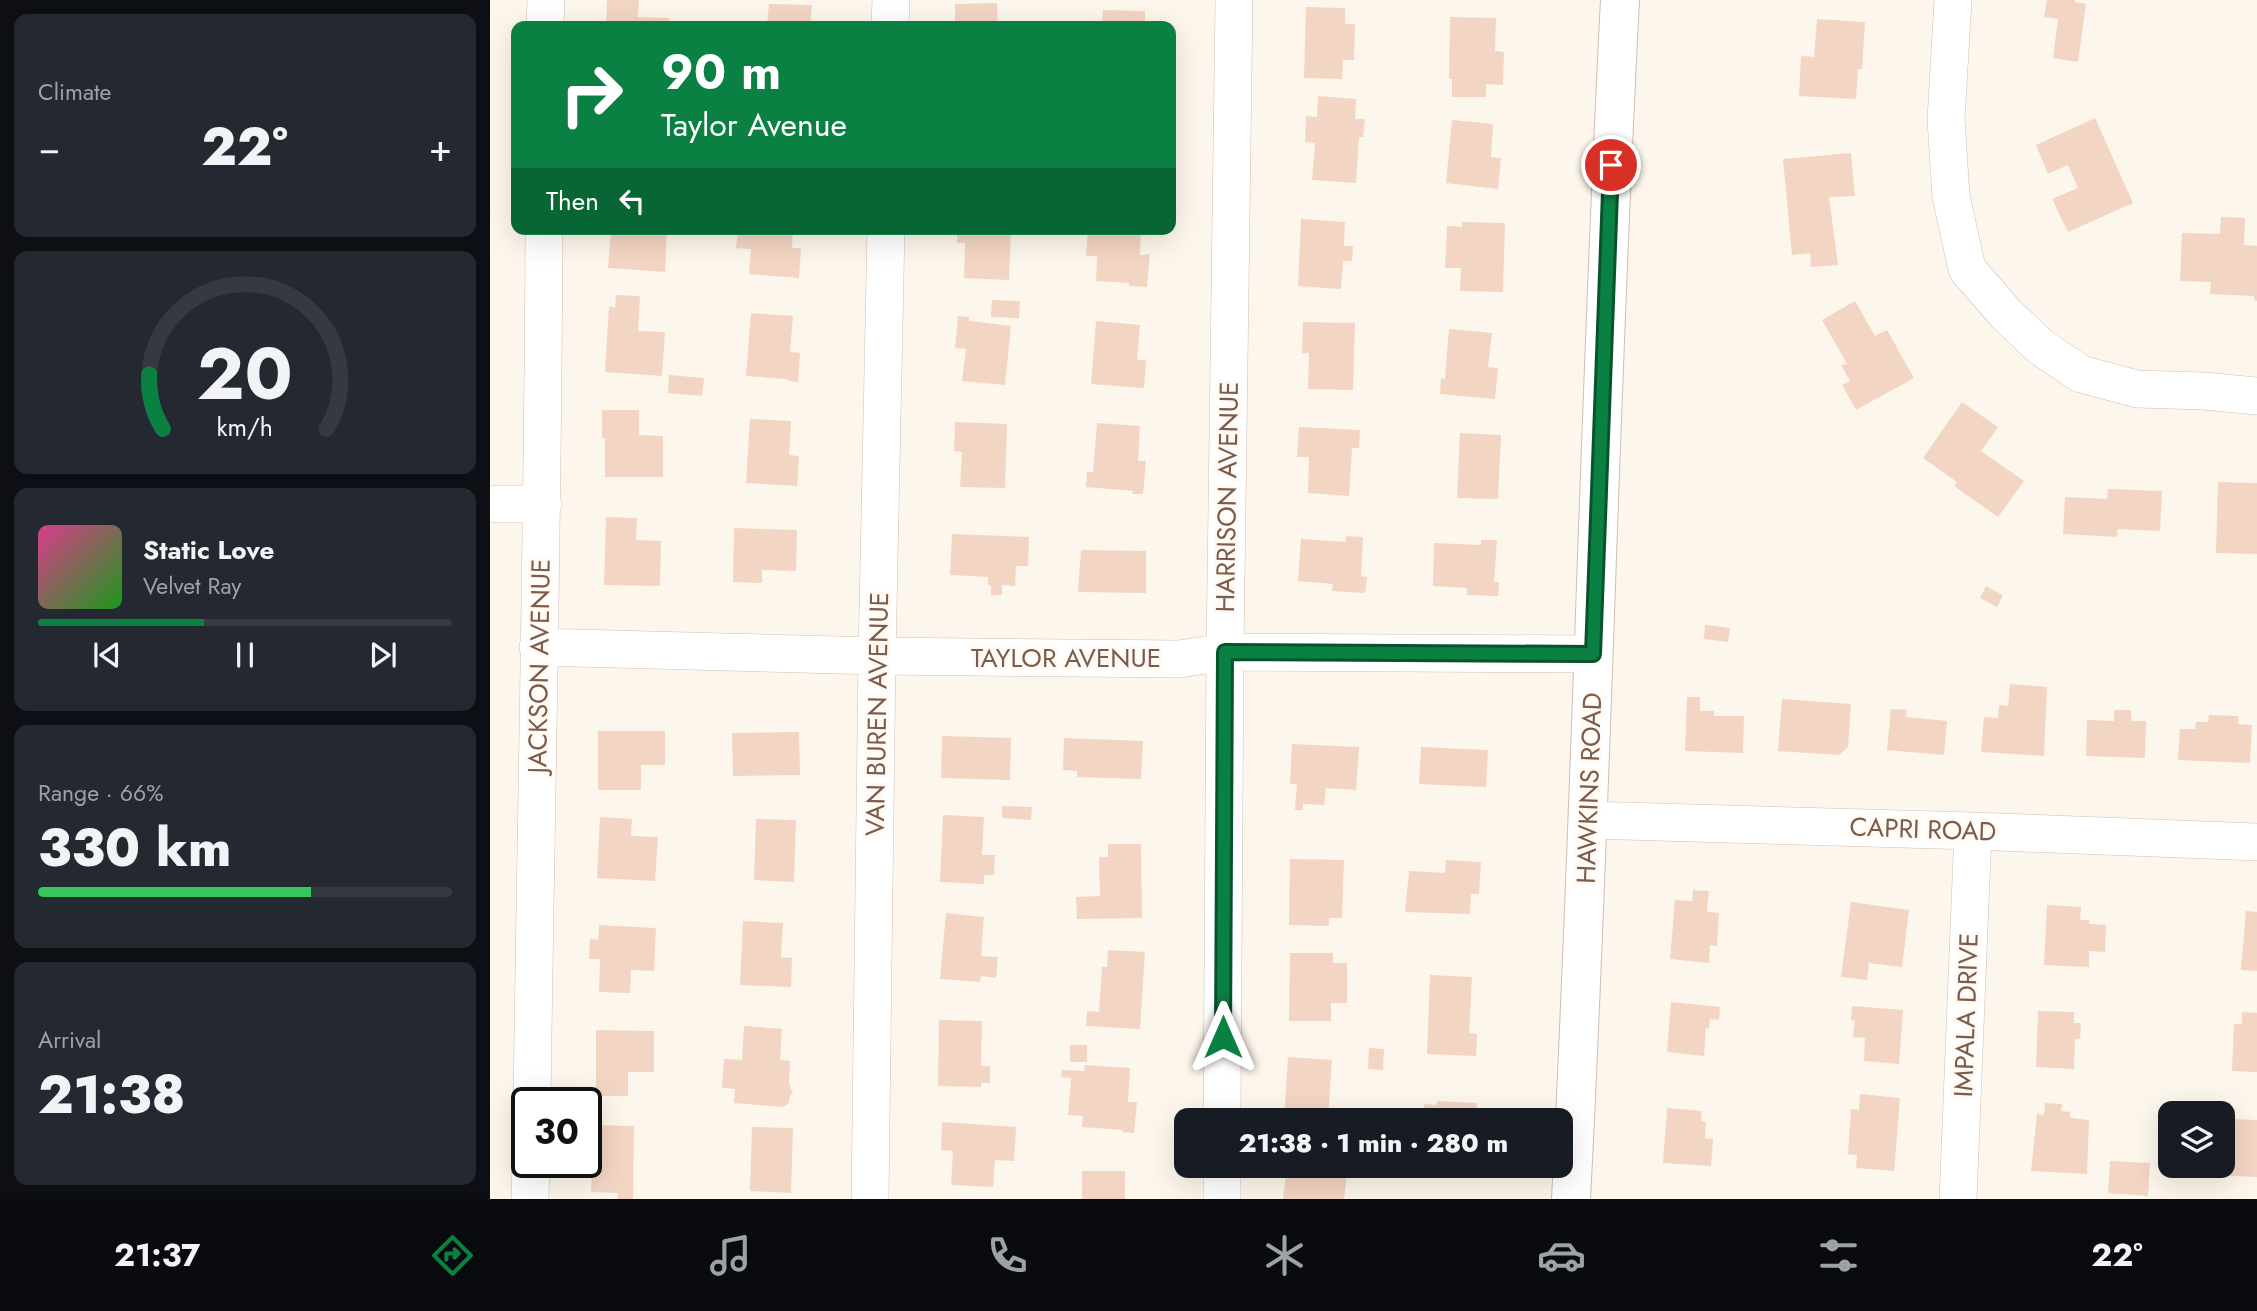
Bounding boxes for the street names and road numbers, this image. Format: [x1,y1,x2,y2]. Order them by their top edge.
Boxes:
street label: HARRISON AVENUE [1206,381,1248,613]
street label: JACKSON AVENUE [518,558,560,777]
street label: VAN BUREN AVENUE [856,592,898,836]
street label: TAYLOR AVENUE [971,639,1161,677]
street label: HAWKINS ROAD [1567,692,1611,884]
street label: CAPRI ROAD [1849,807,1997,851]
street label: IMPALA DRIVE [1944,932,1988,1098]

